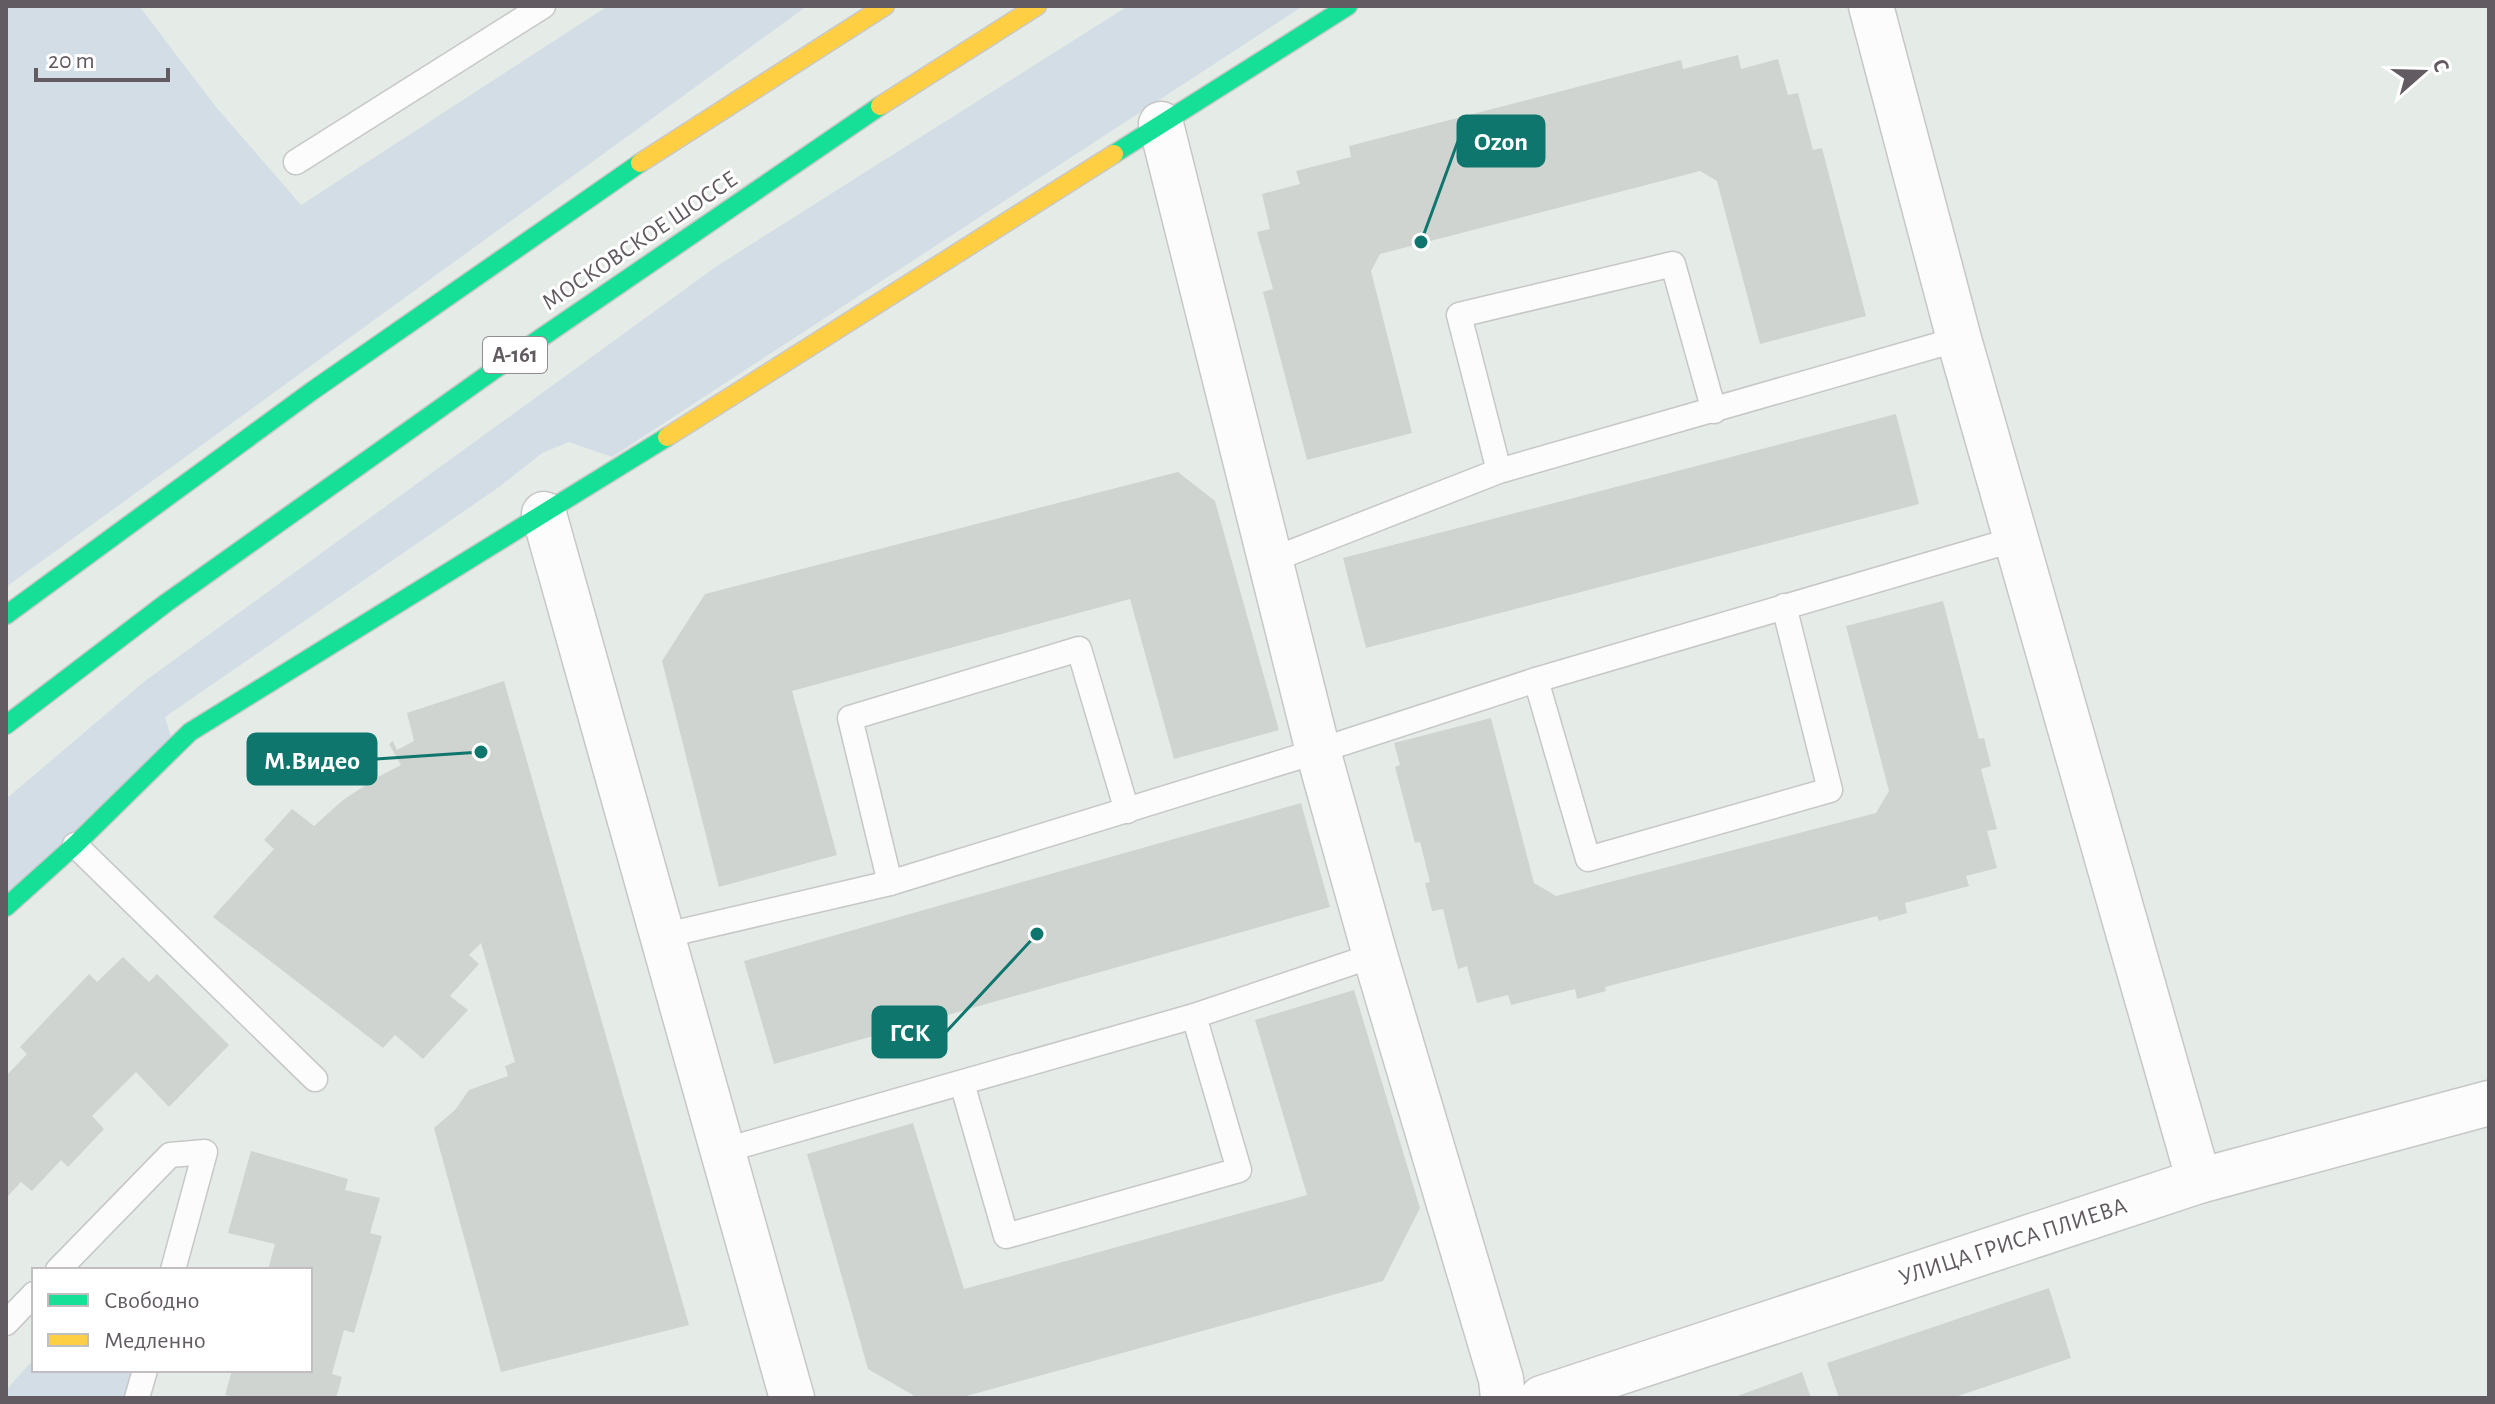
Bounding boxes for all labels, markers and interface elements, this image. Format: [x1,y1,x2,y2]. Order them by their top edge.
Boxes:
scale bar [36,32,168,82]
north arrow [2383,32,2463,112]
text: 20 m [48,49,95,73]
text: С [2428,56,2453,75]
callout: Ozon [1458,116,1544,166]
text: Ozon [1474,129,1528,155]
street label: МОСКОВСКОЕ ШОССЕ [538,167,742,315]
road number: А-161 [483,337,547,373]
callout: М.Видео [248,734,376,784]
text: М.Видео [264,748,360,774]
callout: ГСК [873,1007,946,1057]
text: ГСК [890,1020,930,1046]
street label: УЛИЦА ГРИСА ПЛИЕВА [1896,1194,2130,1290]
legend [32,1268,312,1372]
text: Свободно [104,1289,199,1313]
text: Медленно [104,1329,206,1353]

